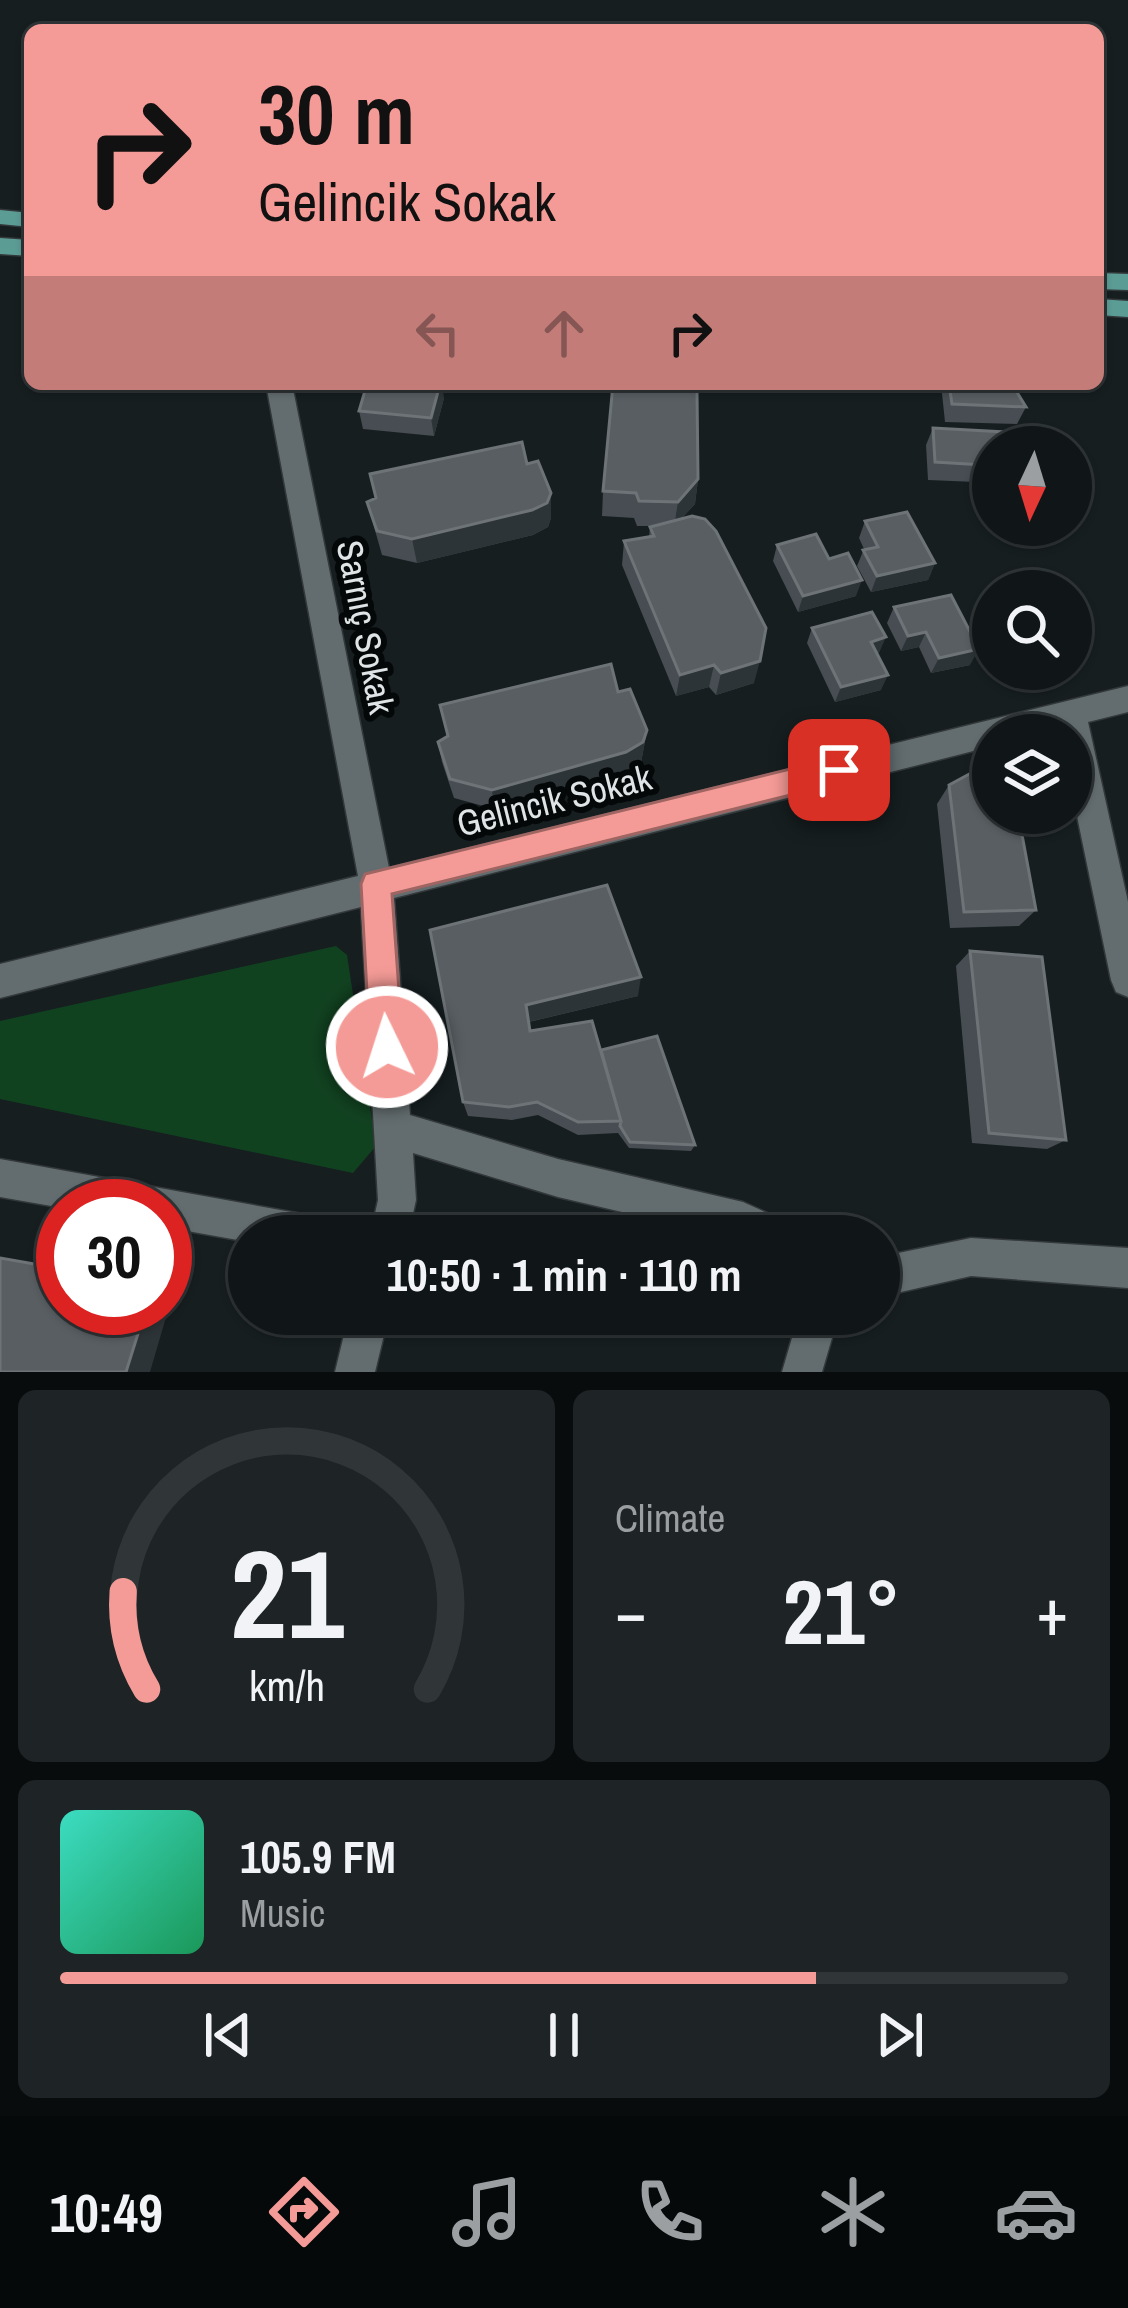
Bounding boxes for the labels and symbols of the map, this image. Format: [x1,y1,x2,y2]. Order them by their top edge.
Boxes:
north arrow [972,426,1092,546]
street label: Sarnıç Sokak [326,536,406,718]
pin [788,719,890,821]
street label: Gelincik Sokak [452,753,656,847]
position arrow [324,984,450,1110]
speed limit sign: 30 [36,1179,192,1335]

